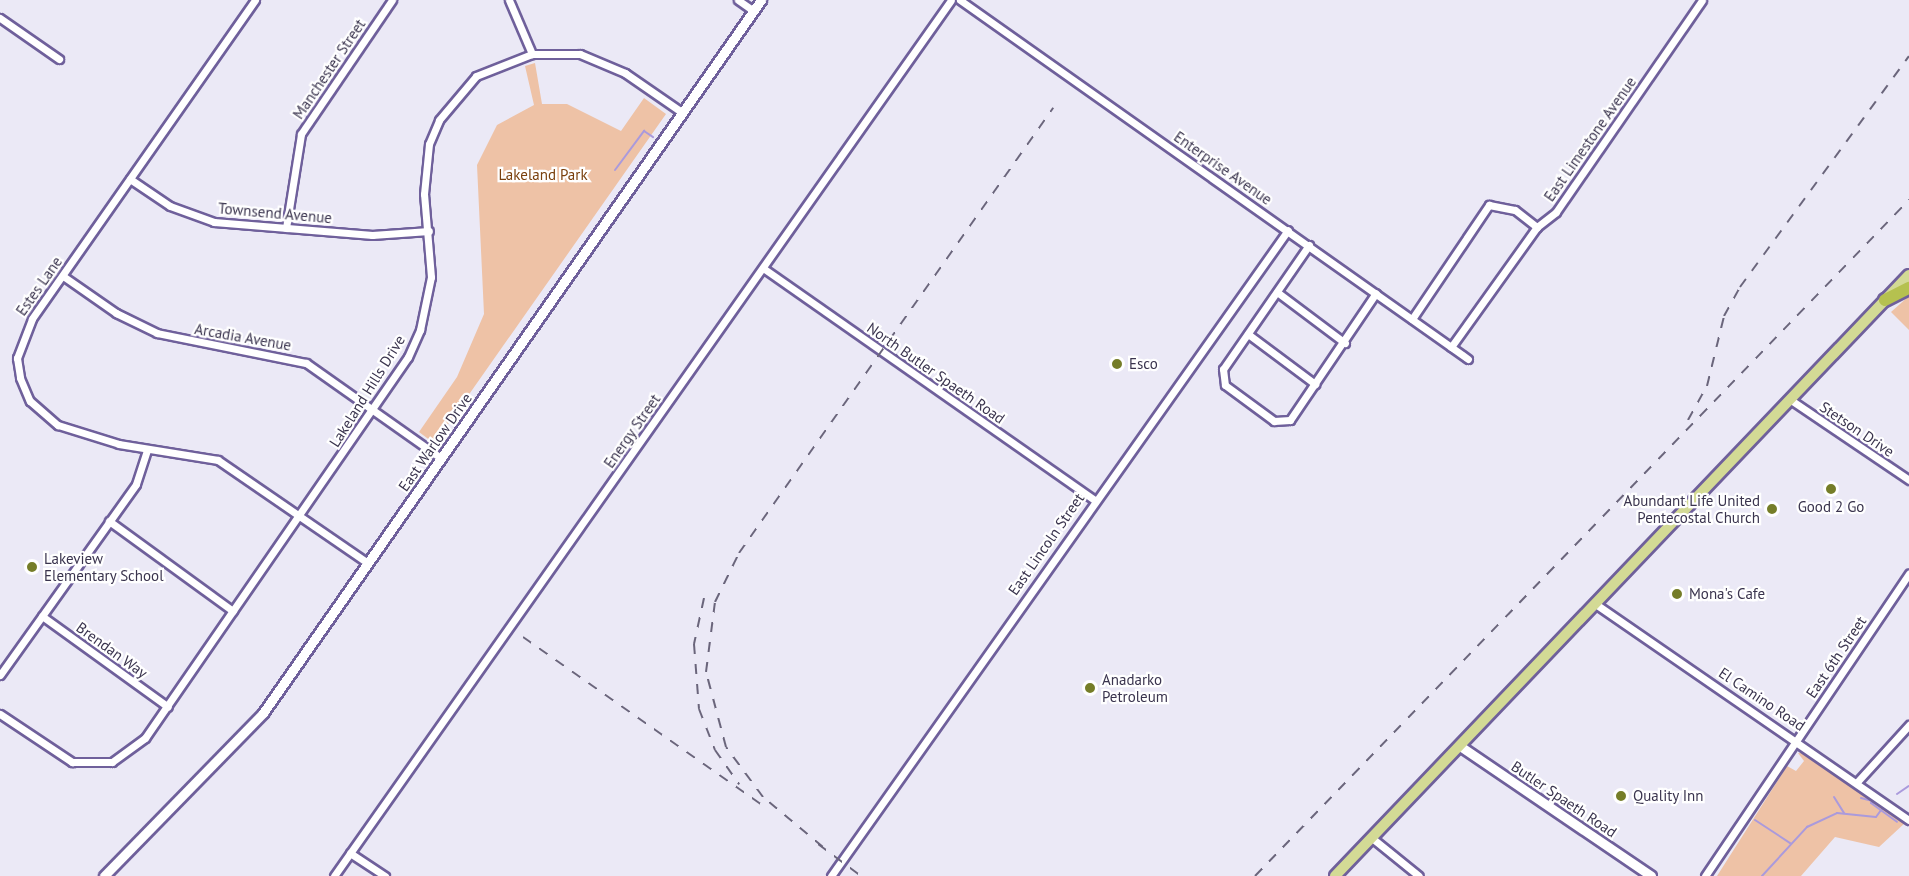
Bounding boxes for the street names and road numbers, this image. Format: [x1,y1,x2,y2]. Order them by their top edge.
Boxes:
street label: Manchester Street [289,16,369,122]
street label: East Limestone Avenue [1540,73,1640,205]
street label: Enterprise Avenue [1170,127,1276,209]
street label: Townsend Avenue [217,199,333,227]
street label: Estes Lane [12,253,66,319]
street label: North Butler Spaeth Road [864,319,1008,427]
street label: Arcadia Avenue [193,320,293,354]
street label: Lakeland Hills Drive [325,332,409,450]
street label: East Warlow Drive [394,389,476,495]
street label: Energy Street [600,390,664,472]
street label: Stetson Drive [1816,398,1898,460]
street label: East Lincoln Street [1004,490,1088,598]
street label: East 6th Street [1802,613,1870,701]
street label: Brendan Way [73,618,151,682]
street label: El Camino Road [1715,663,1809,735]
street label: Butler Spaeth Road [1508,757,1620,841]

